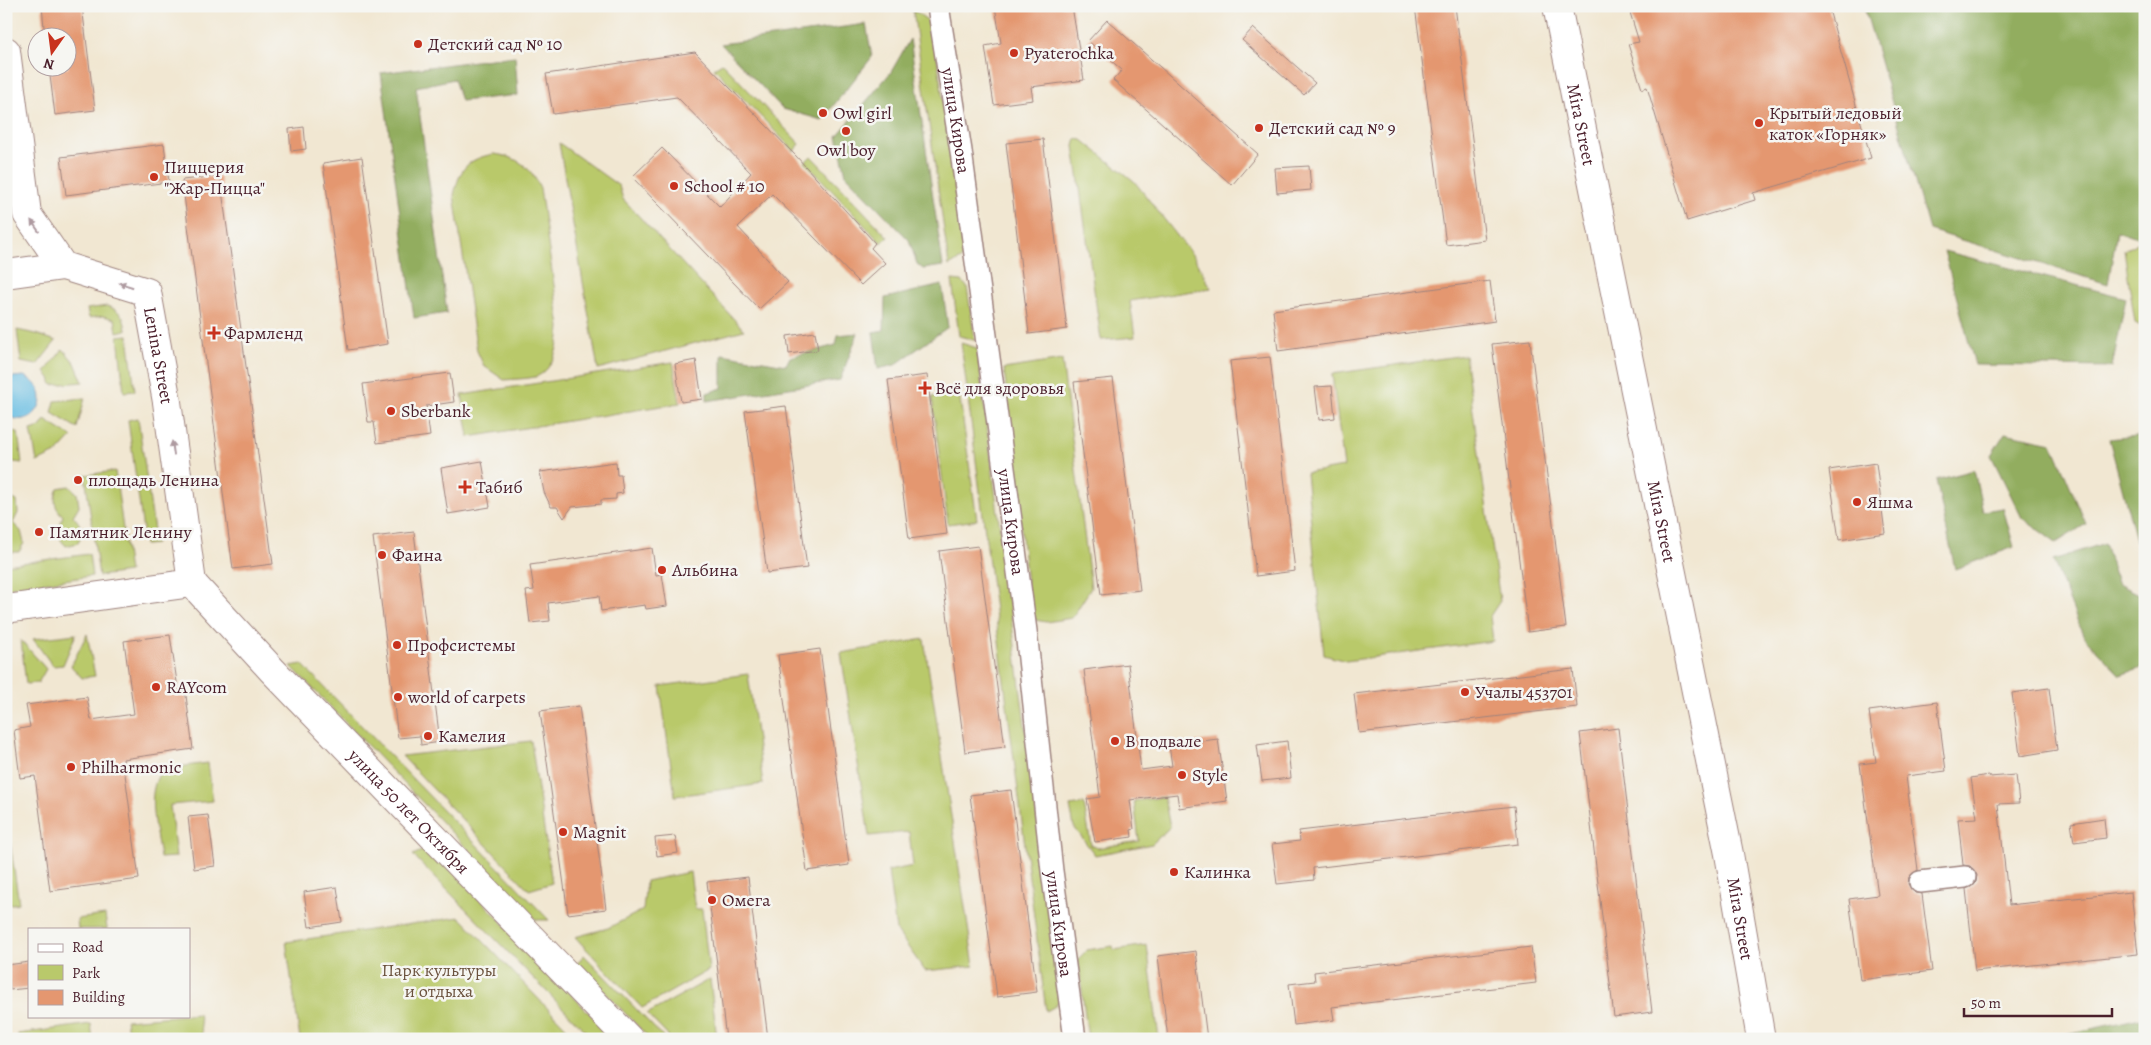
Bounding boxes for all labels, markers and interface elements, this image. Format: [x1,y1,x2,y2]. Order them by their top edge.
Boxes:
north arrow [28,28,78,78]
place label: Детский сад № 10 [428,32,562,56]
marker: Детский сад № 10 [412,38,424,50]
place label: Pyaterochka [1024,41,1115,65]
marker: Pyaterochka [1008,47,1020,59]
text: N [42,54,56,75]
street label: улица Кирова [936,65,976,176]
street label: Mira Street [1561,81,1601,168]
place label: Owl girl [833,101,892,125]
place label: Крытый ледовый каток «Горняк» [1769,101,1902,146]
marker: Owl girl [817,107,829,119]
place label: Детский сад № 9 [1269,116,1396,140]
marker: Крытый ледовый каток «Горняк» [1753,117,1765,129]
marker: Детский сад № 9 [1253,122,1265,134]
marker: Owl boy [840,125,852,137]
place label: Owl boy [816,138,877,162]
place label: Пиццерия "Жар-Пицца" [164,155,265,200]
marker: Пиццерия "Жар-Пицца" [148,171,160,183]
place label: School # 10 [684,174,765,198]
marker: School # 10 [668,180,680,192]
one-way arrow [30,220,40,233]
one-way arrow [119,281,134,289]
street label: Lenina Street [138,305,179,406]
place label: Фармленд [224,321,303,345]
marker: Фармленд [208,327,220,339]
place label: Всё для здоровья [935,376,1064,400]
marker: Всё для здоровья [919,382,931,394]
place label: Sberbank [401,399,471,423]
marker: Sberbank [385,405,397,417]
one-way arrow [169,439,177,455]
street label: улица Кирова [992,466,1030,577]
place label: площадь Ленина [88,468,220,492]
marker: площадь Ленина [72,474,84,486]
place label: Табиб [476,475,523,499]
street label: Mira Street [1642,478,1682,565]
marker: Табиб [458,480,472,494]
place label: Яшма [1867,490,1914,514]
marker: Яшма [1851,496,1863,508]
place label: Памятник Ленину [49,520,192,544]
marker: Памятник Ленину [33,526,45,538]
place label: Фаина [392,543,443,567]
marker: Фаина [376,549,388,561]
place label: Альбина [671,558,739,582]
marker: Альбина [656,564,668,576]
place label: Профсистемы [407,633,516,657]
marker: Профсистемы [391,639,403,651]
place label: RAYcom [166,675,227,699]
place label: Учалы 453701 [1475,680,1573,704]
marker: RAYcom [150,681,162,693]
place label: world of carpets [407,685,526,709]
marker: Учалы 453701 [1459,686,1471,698]
marker: world of carpets [392,691,404,703]
place label: Камелия [438,724,506,748]
place label: В подвале [1125,729,1201,753]
marker: Камелия [422,730,434,742]
marker: В подвале [1109,735,1121,747]
street label: улица 50 лет Октября [342,743,475,879]
place label: Philharmonic [81,755,181,779]
marker: Philharmonic [65,761,77,773]
place label: Style [1192,763,1228,787]
marker: Style [1176,769,1188,781]
place label: Magnit [573,820,626,844]
marker: Magnit [557,826,569,838]
place label: Калинка [1184,860,1252,884]
marker: Калинка [1168,866,1180,878]
street label: улица Кирова [1040,868,1078,979]
street label: Mira Street [1721,876,1759,962]
place label: Омега [722,888,771,912]
marker: Омега [706,894,718,906]
legend [28,928,190,1018]
text: Road [72,937,104,957]
park label: Парк культуры и отдыха [381,958,497,1003]
text: Park [72,963,101,983]
scale bar [1964,985,2111,1017]
text: Building [72,987,125,1007]
text: 50 m [1971,993,2001,1013]

